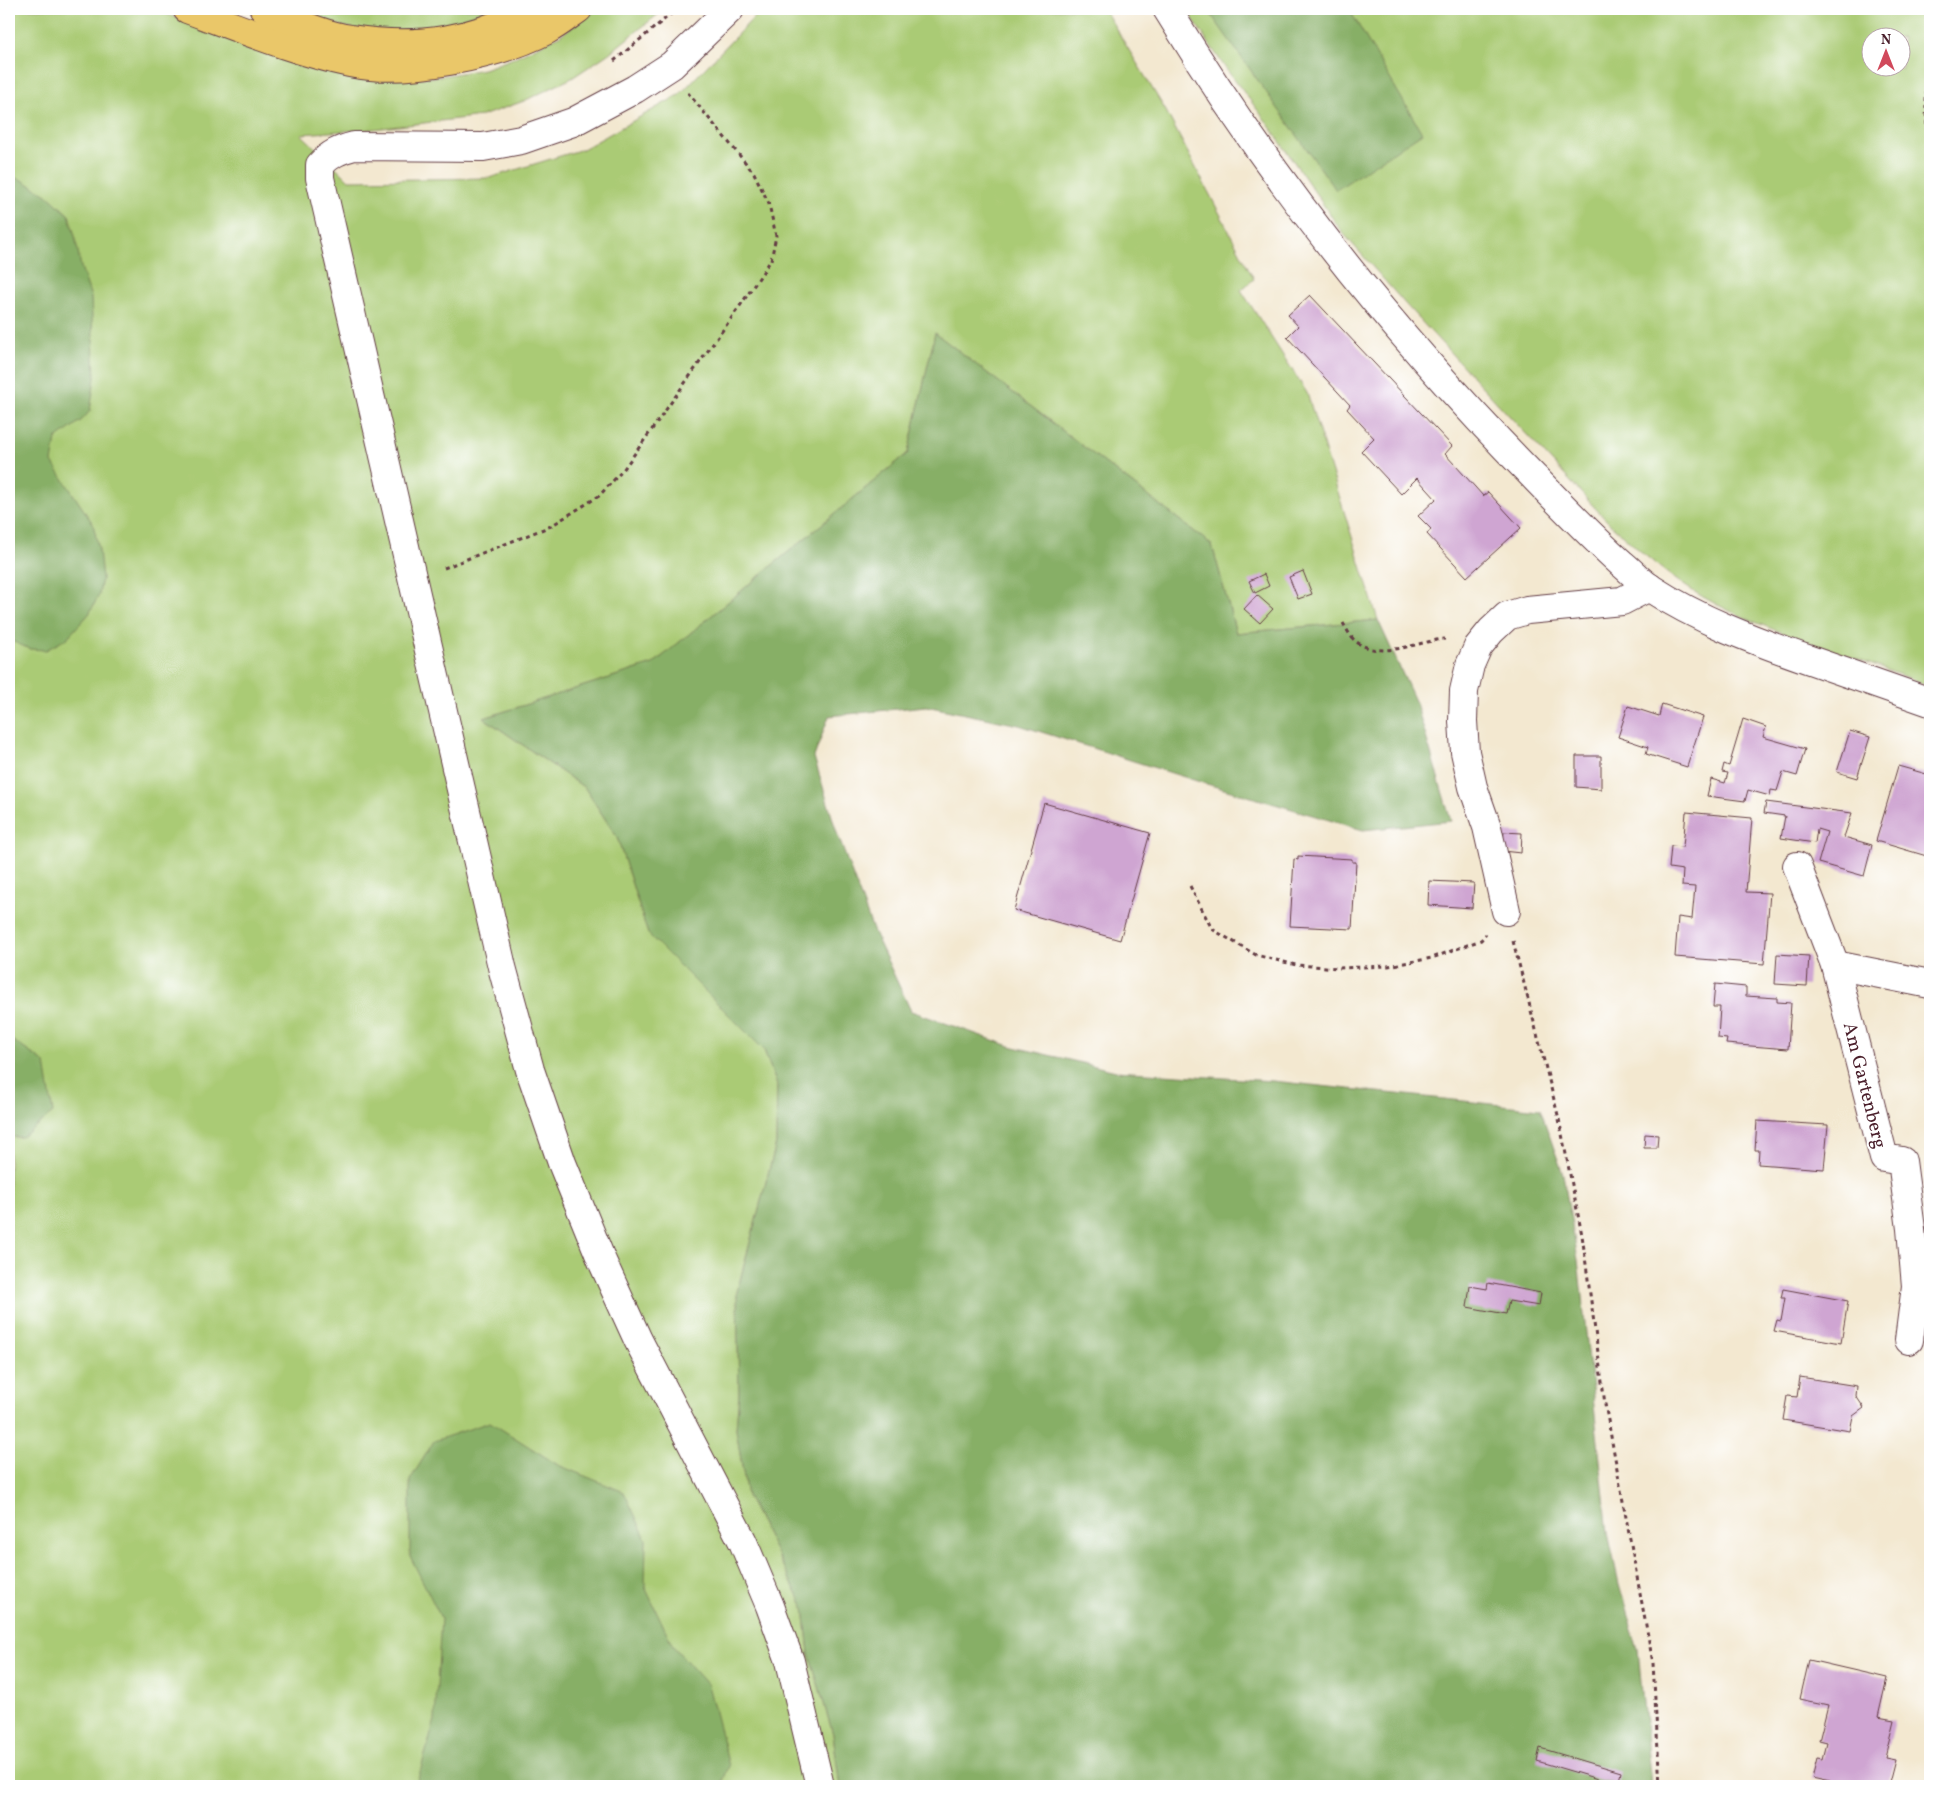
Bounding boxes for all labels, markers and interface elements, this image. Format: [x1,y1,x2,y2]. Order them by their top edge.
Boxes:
north arrow [1862,28,1912,78]
text: N [1881,31,1891,50]
street label: Am Gartenberg [1836,1020,1892,1151]

